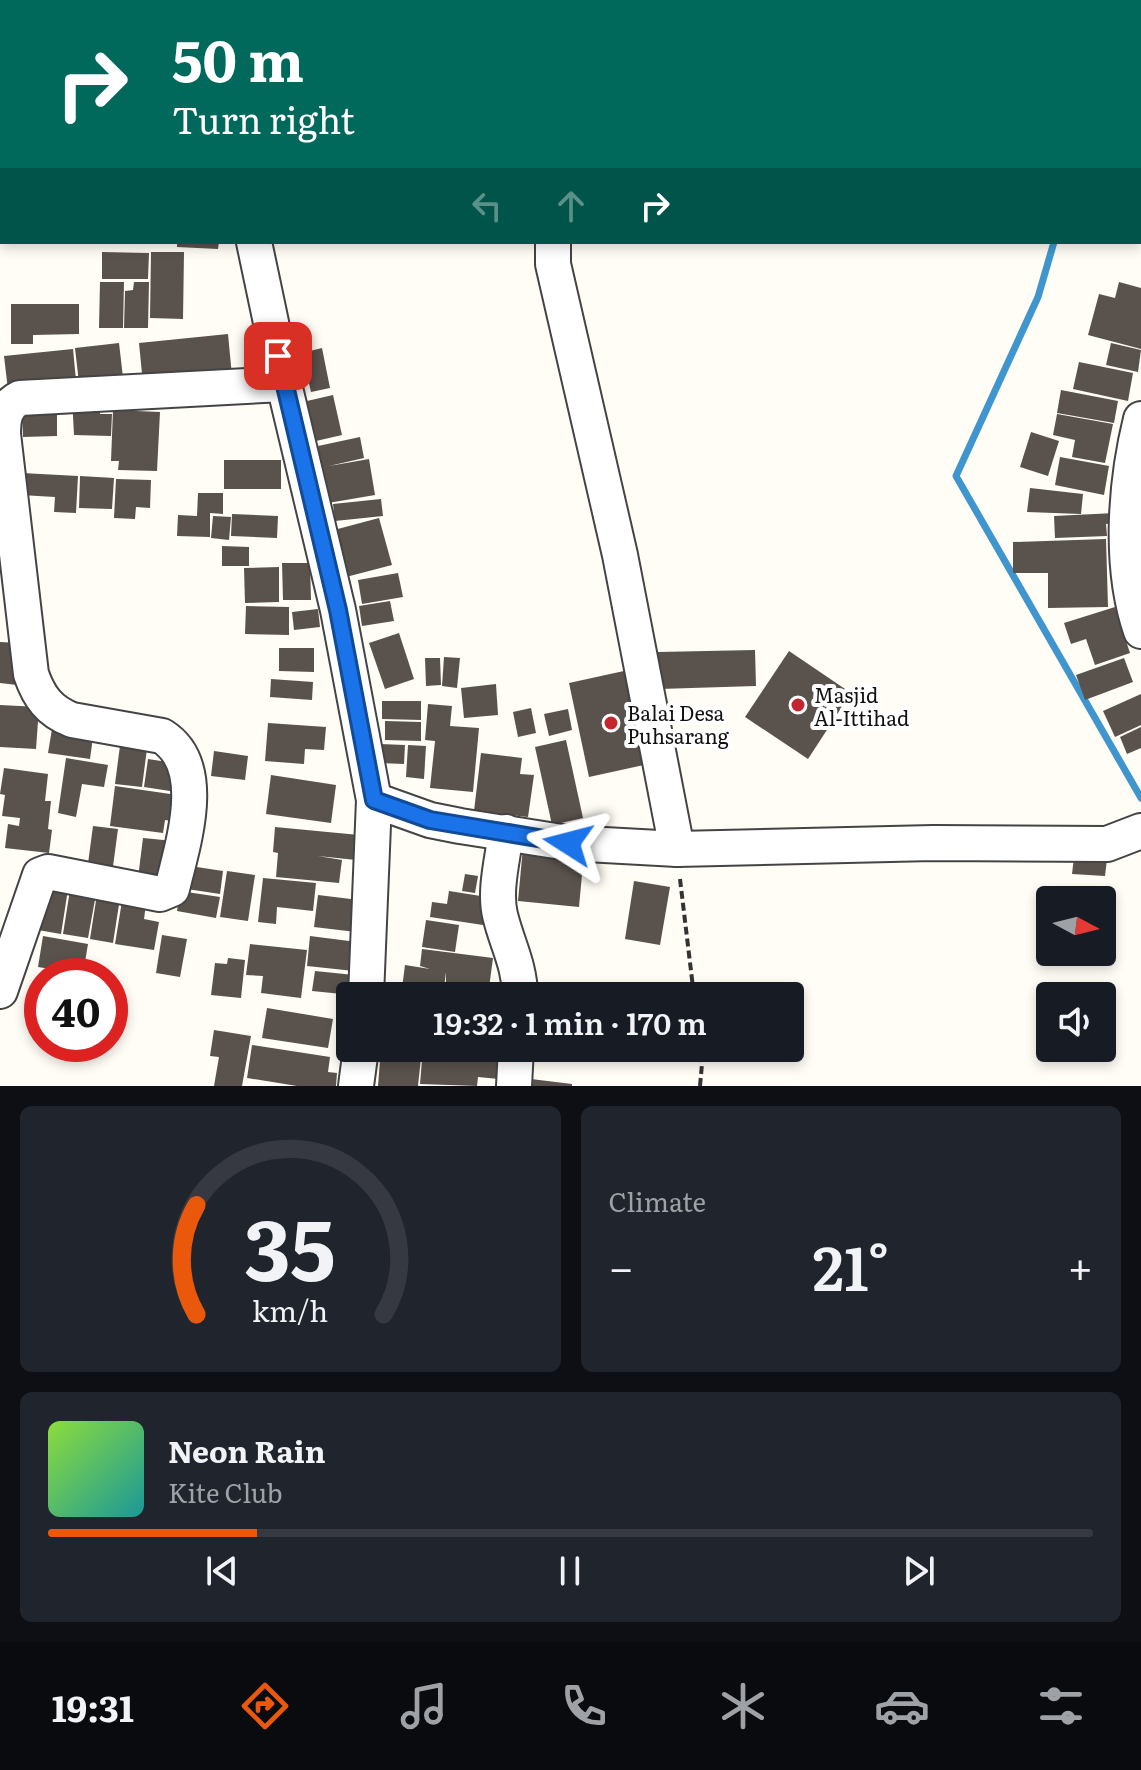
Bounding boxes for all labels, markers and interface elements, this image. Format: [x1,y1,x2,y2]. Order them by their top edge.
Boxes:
text: 50 m [172,16,304,99]
icon: right [40,32,144,136]
text: Turn right [172,92,355,145]
icon: left [465,184,509,228]
icon: ahead [549,184,593,228]
icon: right [633,184,677,228]
pin [244,322,312,390]
icon: arrive [256,334,300,378]
place label: Masjid Al-Ittihad [814,679,909,732]
marker: Masjid Al-Ittihad [789,696,807,714]
place label: Balai Desa Puhsarang [627,697,730,750]
marker: Balai Desa Puhsarang [602,714,620,732]
position arrow [526,801,610,885]
north arrow [1036,886,1116,966]
map controls [1036,886,1116,1062]
speed limit sign: 40 [24,958,128,1062]
button: sound [1036,982,1116,1062]
text: 19:32 · 1 min · 170 m [433,1000,707,1044]
text: Climate [609,1181,706,1220]
text: 35 [245,1183,336,1307]
text: 21° [812,1220,889,1309]
text: − [609,1232,634,1298]
text: + [1067,1232,1093,1298]
text: km/h [252,1288,328,1331]
text: Neon Rain [168,1428,326,1472]
text: Kite Club [168,1472,283,1511]
icon: previous [200,1549,244,1593]
icon: pause [548,1549,592,1593]
icon: next [897,1549,941,1593]
icon: directions [237,1678,293,1734]
icon: music [396,1678,452,1734]
icon: phone [556,1678,612,1734]
icon: climate [715,1678,771,1734]
icon: car [874,1678,930,1734]
icon: filters [1033,1678,1089,1734]
text: 19:31 [52,1680,134,1733]

